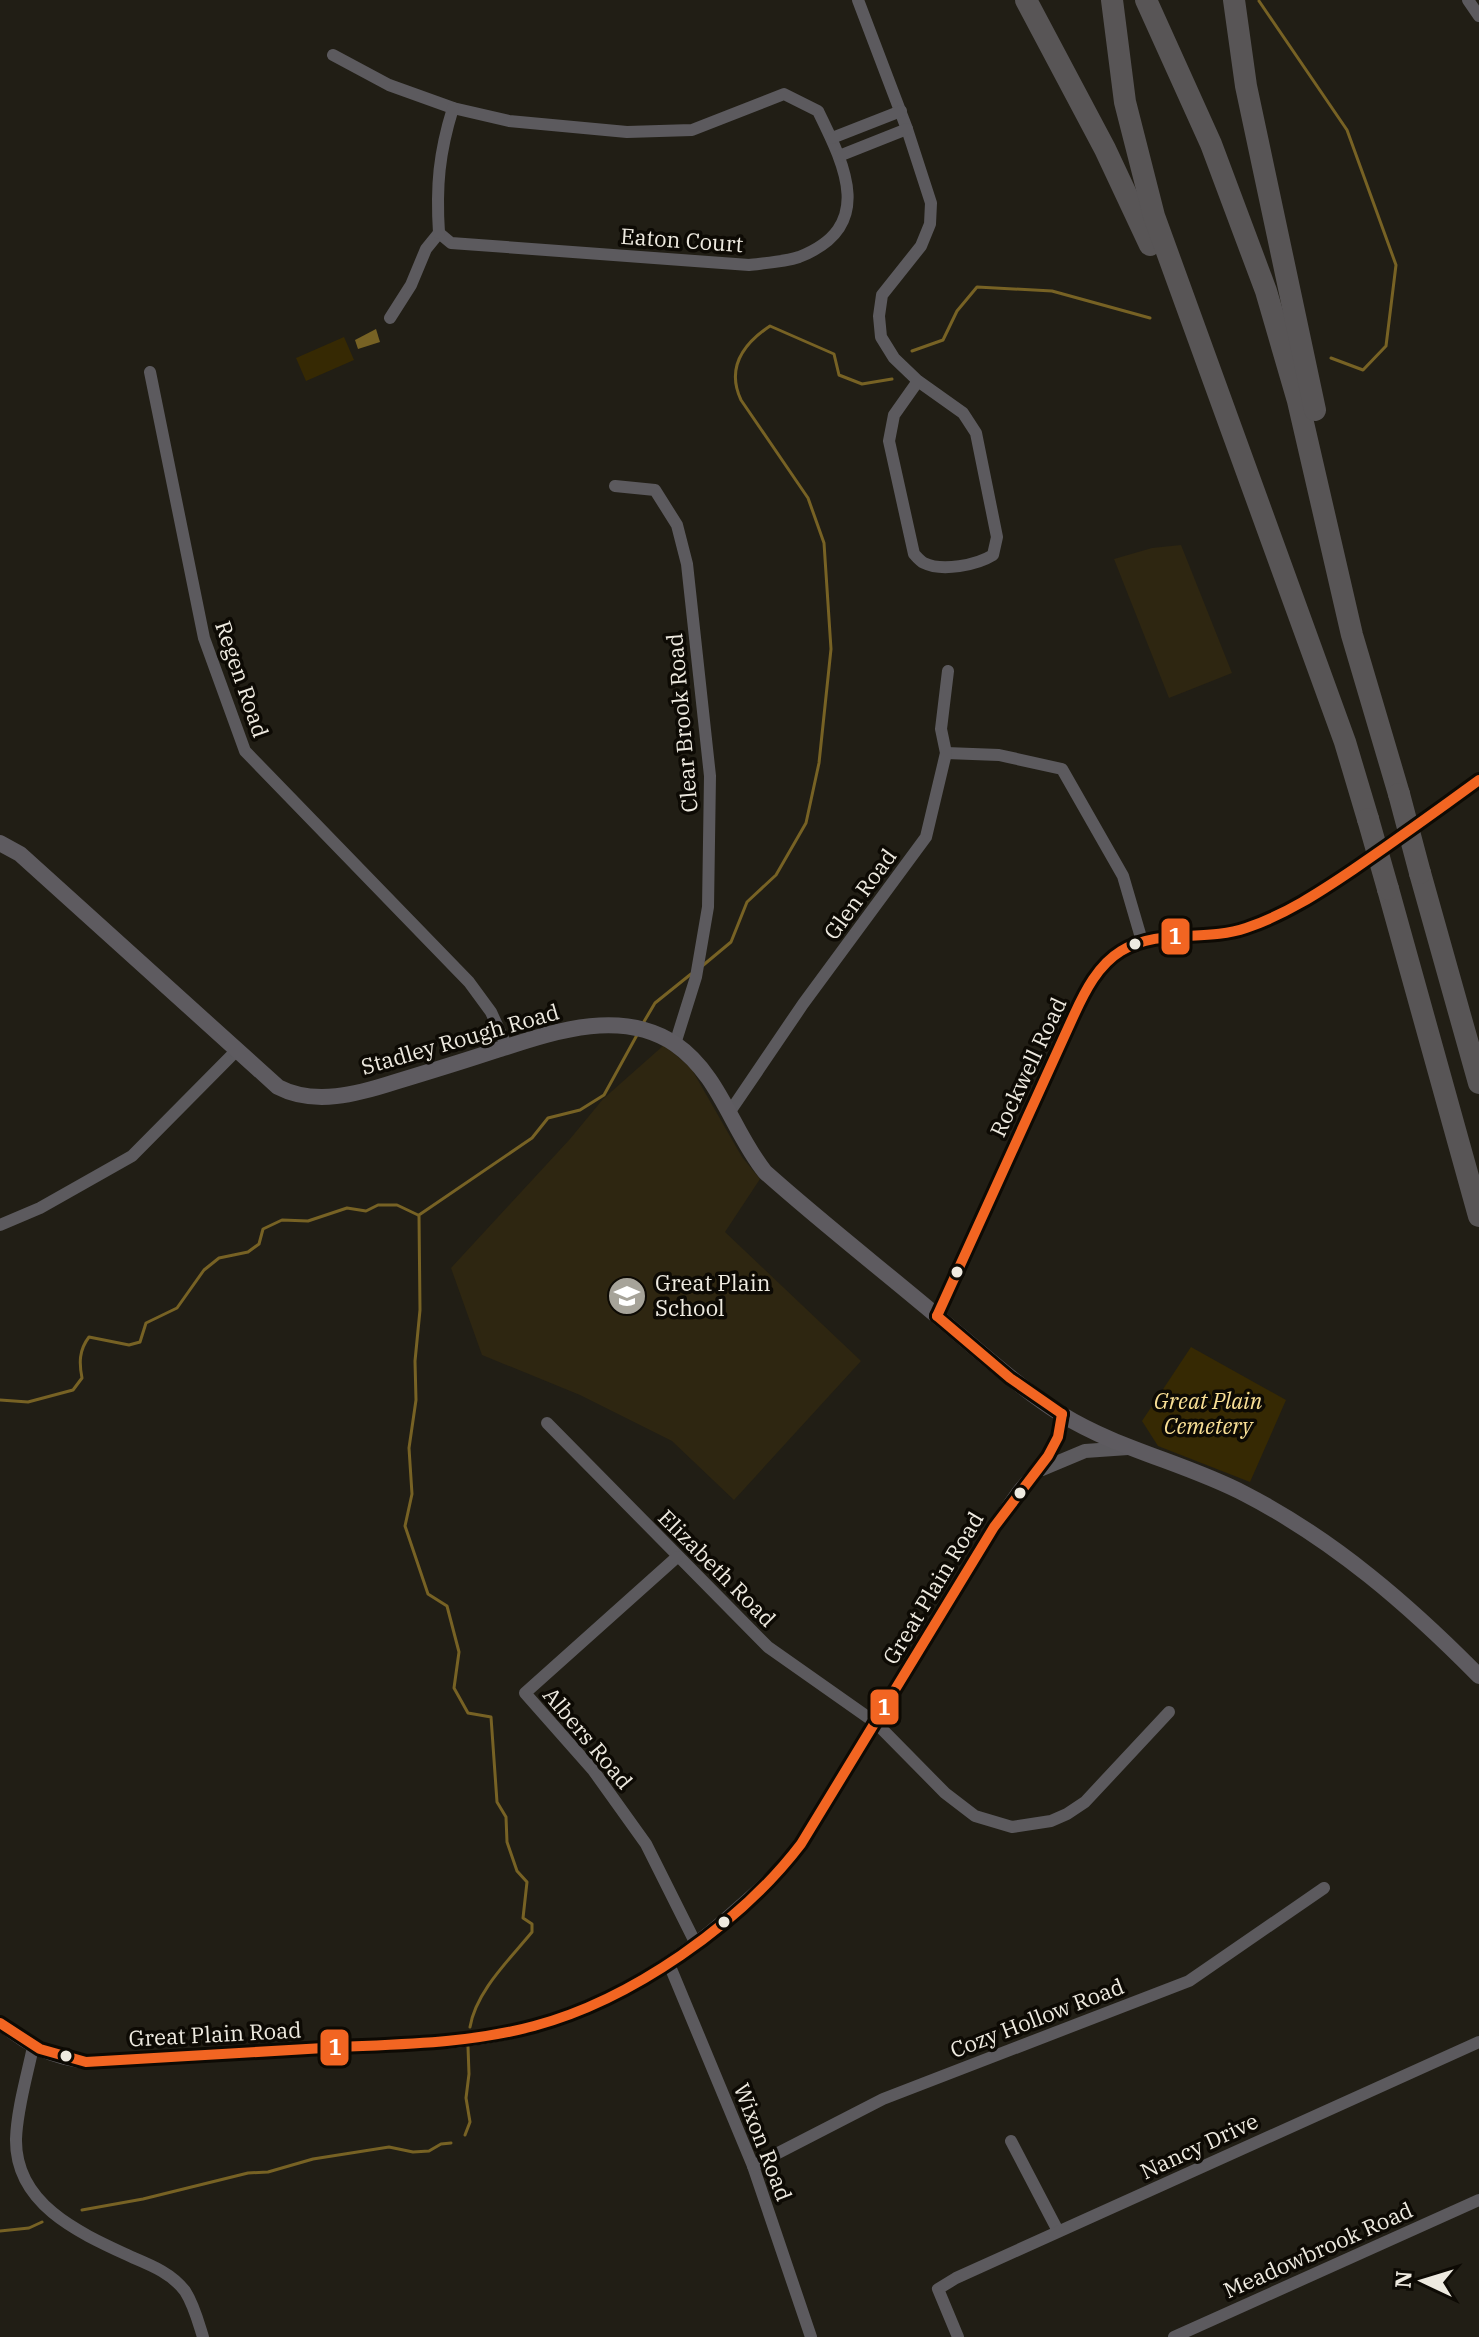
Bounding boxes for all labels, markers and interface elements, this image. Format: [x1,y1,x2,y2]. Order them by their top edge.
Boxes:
street label: Eaton Court [620,221,745,258]
street label: Regen Road [209,617,276,741]
street label: Clear Brook Road [659,632,704,814]
street label: Glen Road [817,842,902,945]
line badge: 1 [1160,917,1191,956]
text: 1 [1168,921,1182,950]
unlabelled marker [1127,936,1143,952]
street label: Rockwell Road [983,992,1073,1141]
street label: Stadley Rough Road [357,996,562,1081]
unlabelled marker [949,1264,965,1280]
place label: Great Plain School [655,1268,771,1322]
school or university icon: Great Plain School [606,1275,648,1317]
park label: Great Plain Cemetery [1154,1386,1263,1440]
unlabelled marker [1012,1485,1028,1501]
street label: Elizabeth Road [652,1503,782,1633]
street label: Great Plain Road [876,1506,990,1669]
street label: Albers Road [537,1681,640,1795]
line badge: 1 [869,1688,900,1726]
text: 1 [877,1692,891,1721]
unlabelled marker [716,1914,732,1930]
street label: Cozy Hollow Road [946,1971,1128,2064]
street label: Great Plain Road [128,2014,302,2053]
line badge: 1 [319,2028,350,2067]
text: 1 [328,2032,342,2061]
unlabelled marker [58,2048,74,2064]
street label: Wixon Road [728,2079,799,2205]
street label: Nancy Drive [1135,2106,1262,2185]
street label: Meadowbrook Road [1219,2195,1417,2304]
north arrow [1383,2241,1463,2321]
text: N [1387,2270,1418,2289]

